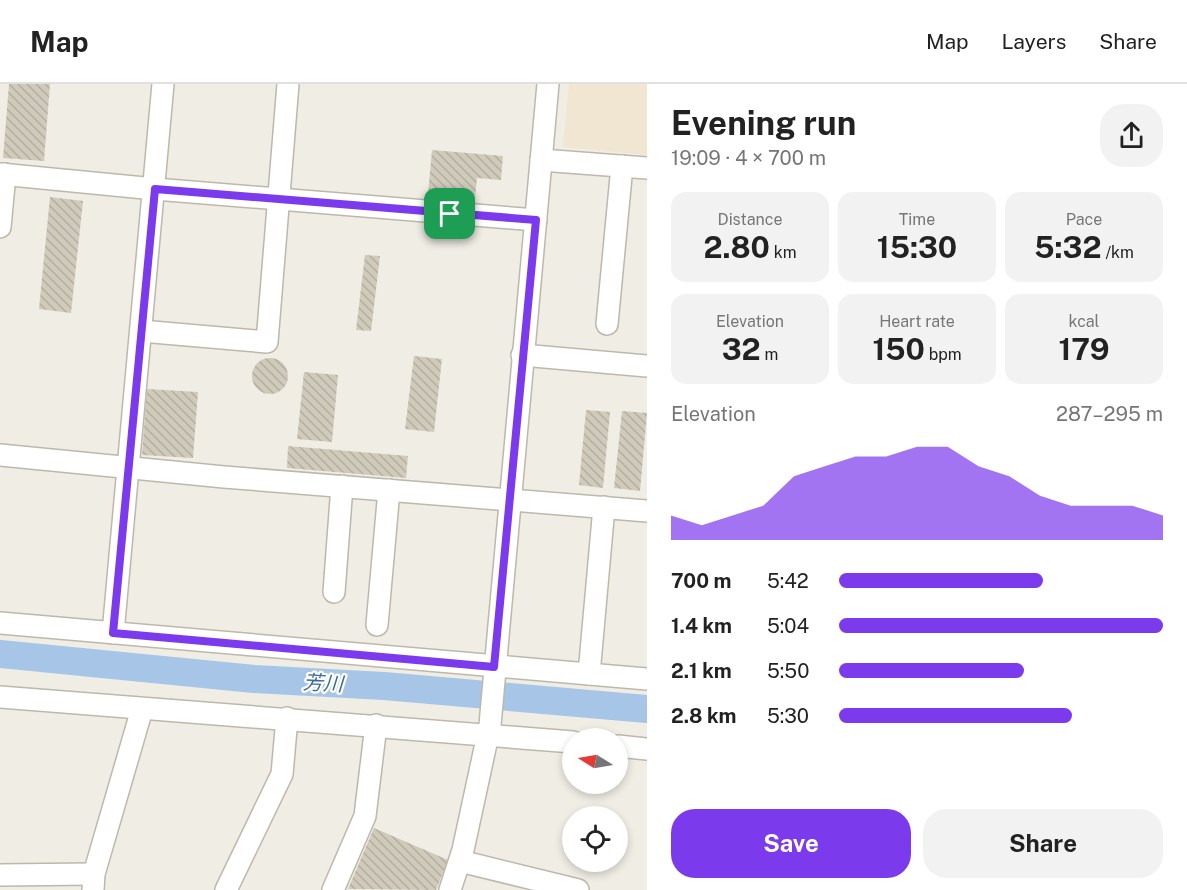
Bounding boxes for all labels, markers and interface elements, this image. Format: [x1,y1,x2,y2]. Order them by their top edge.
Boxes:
text: Map [30,25,89,58]
text: Map [926,29,969,54]
text: Layers [1002,29,1066,54]
text: Share [1099,29,1157,54]
text: Evening run [671,104,856,142]
button: share [1100,104,1163,167]
text: 19:09 · 4 × 700 m [671,146,826,170]
pin [424,188,475,239]
icon: arrive [433,197,466,230]
text: Distance [718,210,782,229]
text: Time [899,210,935,229]
text: Pace [1066,210,1102,229]
text: 2.80 [703,229,770,265]
text: 15:30 [877,229,957,265]
text: 5:32 [1034,229,1102,265]
text: km [770,243,797,262]
text: /km [1102,243,1134,262]
text: Elevation [716,312,784,331]
text: Heart rate [879,312,955,331]
text: kcal [1069,312,1099,331]
text: 32 [722,331,761,367]
text: 150 [872,331,925,367]
text: 179 [1058,331,1110,367]
text: m [761,345,778,364]
text: bpm [925,345,962,364]
text: Elevation [671,402,756,426]
text: 287–295 m [1056,402,1163,426]
text: 700 m [671,569,731,593]
text: 5:42 [767,569,809,593]
text: 1.4 km [671,614,732,638]
text: 5:04 [767,614,809,638]
text: 2.1 km [671,659,732,683]
text: 5:50 [767,659,809,683]
water label: 芳川 [302,670,346,696]
text: 2.8 km [671,704,737,728]
text: 5:30 [767,704,809,728]
north arrow [562,728,628,794]
map controls [562,728,628,872]
button: locate [562,806,628,872]
button: Save [671,809,911,878]
button: Share [923,809,1163,878]

